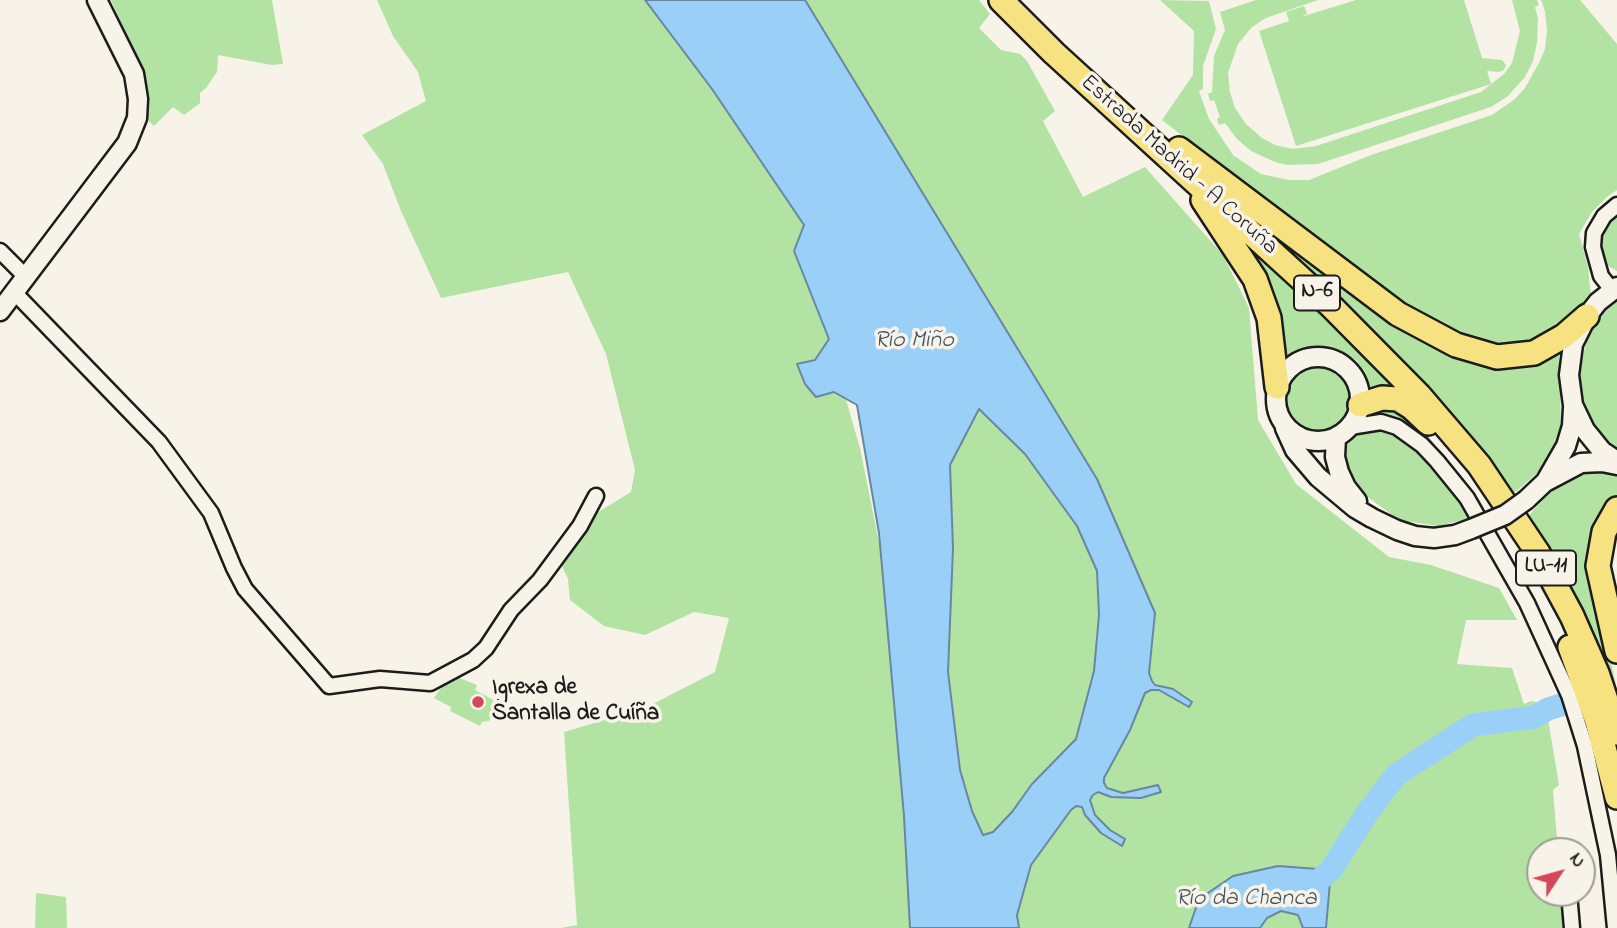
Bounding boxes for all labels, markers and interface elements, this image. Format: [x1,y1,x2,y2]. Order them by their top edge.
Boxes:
street label: Estrada Madrid - A Coruña [1074,70,1282,262]
road number: N-6 [1294,276,1340,310]
water label: Río Miño [874,328,954,356]
road number: LU-11 [1516,550,1576,586]
place label: Igrexa de Santalla de Cuíña [492,675,659,729]
marker: Igrexa de Santalla de Cuíña [470,694,486,710]
north arrow [1526,837,1596,907]
text: N [1562,847,1591,874]
water label: Río da Chanca [1175,886,1317,914]

